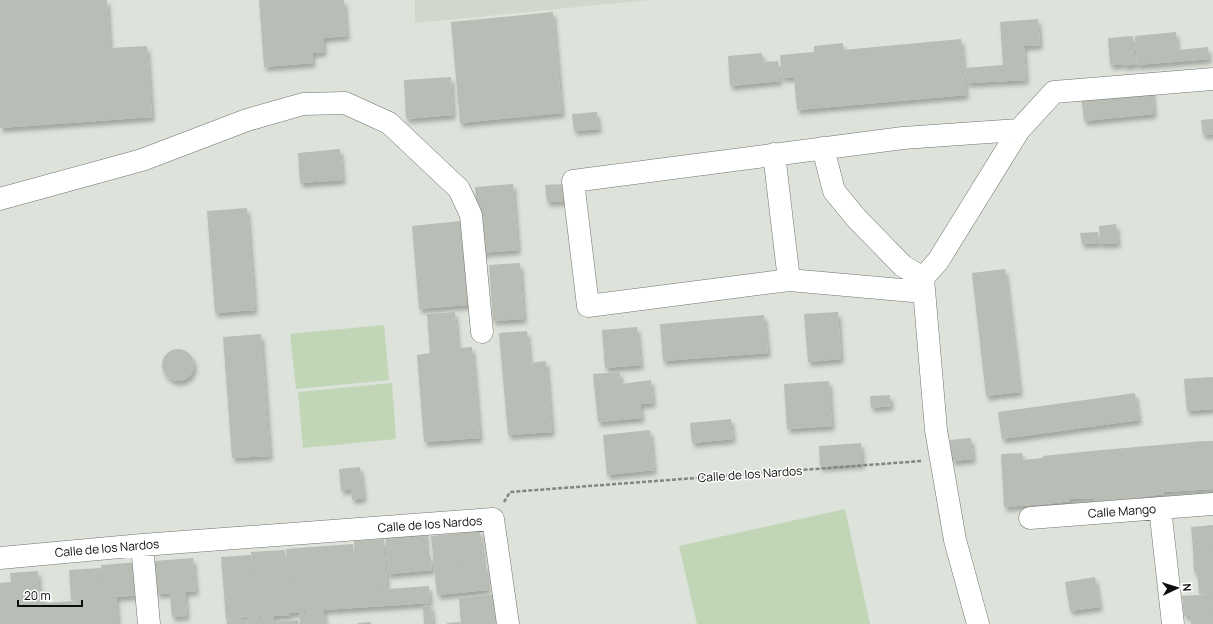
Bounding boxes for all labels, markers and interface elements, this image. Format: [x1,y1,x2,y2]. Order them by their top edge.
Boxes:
street label: Calle de los Nardos [697,462,803,486]
street label: Calle Mango [1087,500,1157,522]
street label: Calle de los Nardos [377,512,483,536]
street label: Calle de los Nardos [54,535,160,561]
north arrow [1157,568,1197,608]
scale bar [18,582,82,608]
text: N [1180,583,1195,592]
text: 20 m [24,587,51,604]

